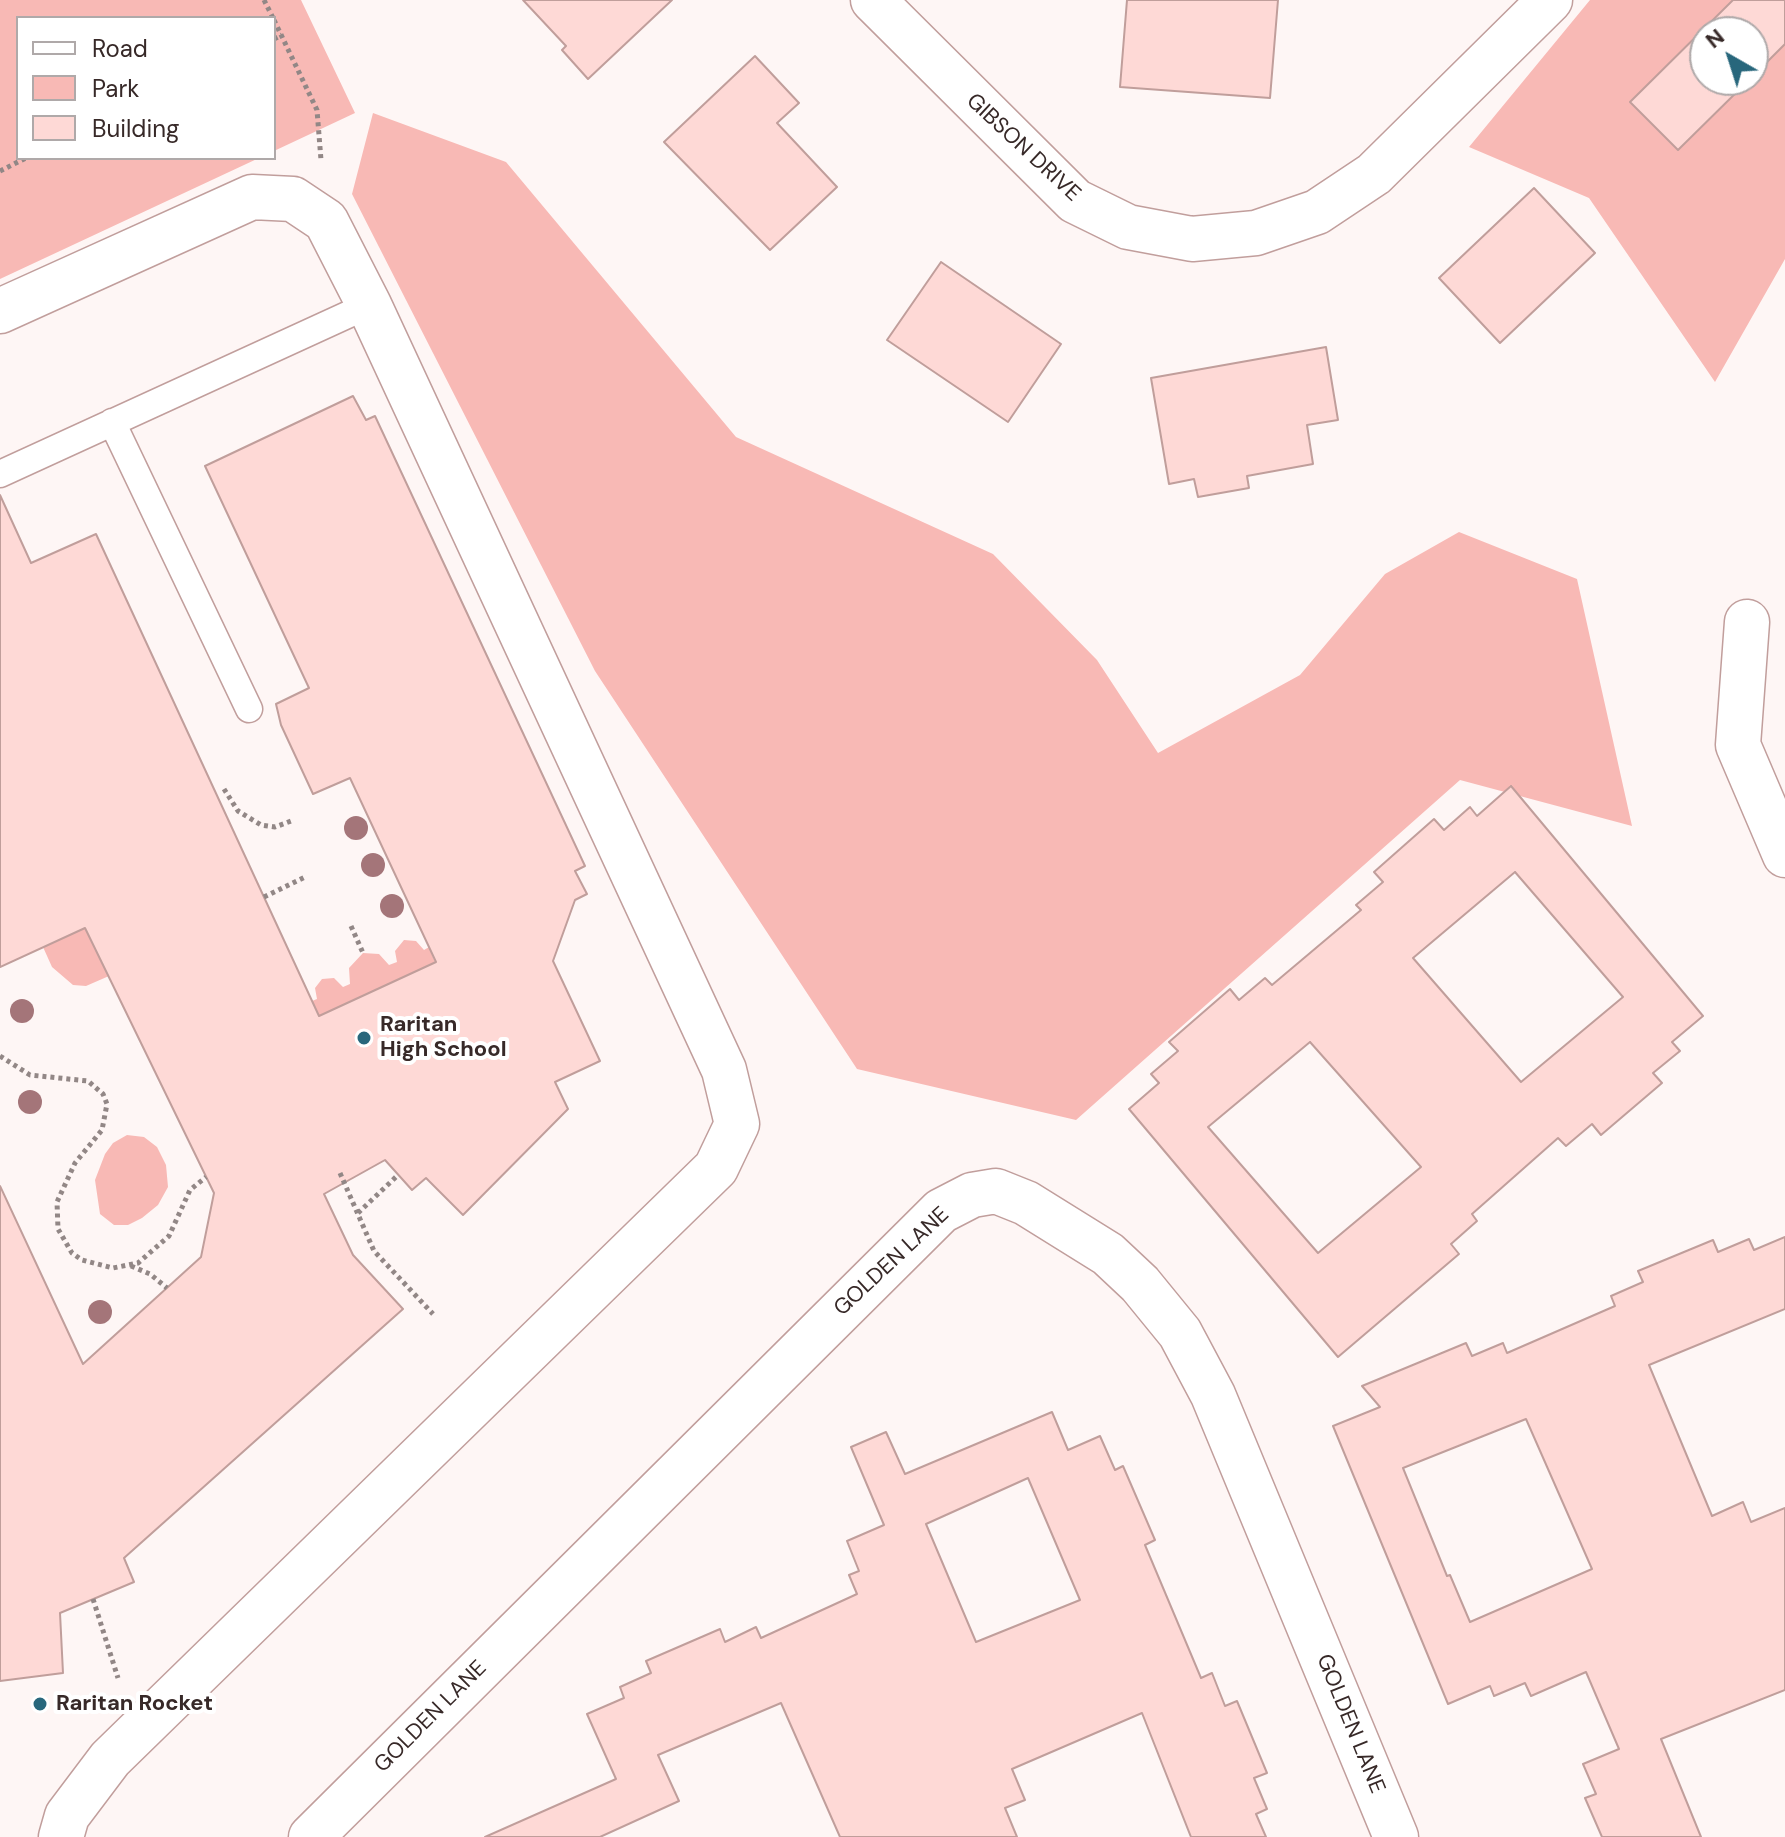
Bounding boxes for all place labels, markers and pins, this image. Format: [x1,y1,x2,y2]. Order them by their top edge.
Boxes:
place label: Raritan High School [380,1012,507,1064]
marker: Raritan High School [355,1029,373,1047]
place label: Raritan Rocket [56,1691,213,1717]
marker: Raritan Rocket [31,1695,49,1713]

